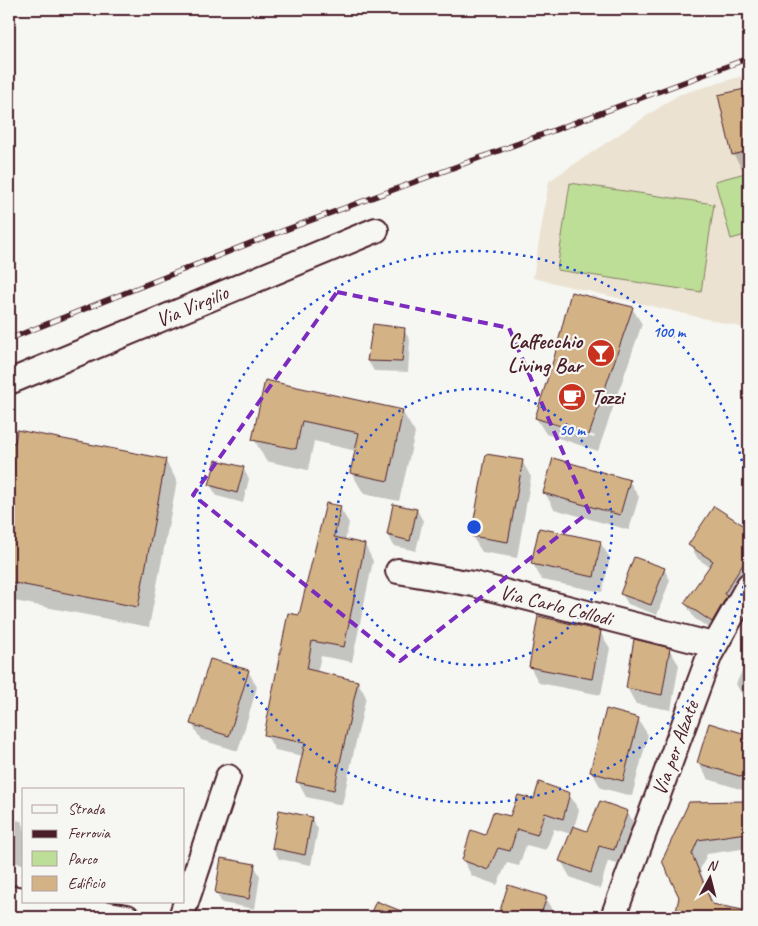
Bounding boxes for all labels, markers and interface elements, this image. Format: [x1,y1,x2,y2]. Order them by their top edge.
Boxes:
street label: Via Virgilio [152,279,233,333]
text: 100 m [653,323,687,342]
place label: Caffecchio Living Bar [508,328,584,378]
bar icon: Caffecchio Living Bar [586,338,616,368]
cafe icon: Tozzi [557,382,587,412]
place label: Tozzi [591,384,627,410]
text: 50 m [559,421,586,440]
centre of rings [465,518,483,536]
street label: Via Carlo Collodi [497,579,618,632]
street label: Via per Alzate [646,696,705,799]
legend [22,788,185,904]
text: Strada [68,800,105,819]
text: Ferrovia [68,824,111,843]
text: Parco [68,850,99,869]
north arrow [686,854,736,904]
text: N [706,857,719,875]
text: Edificio [68,874,106,893]

